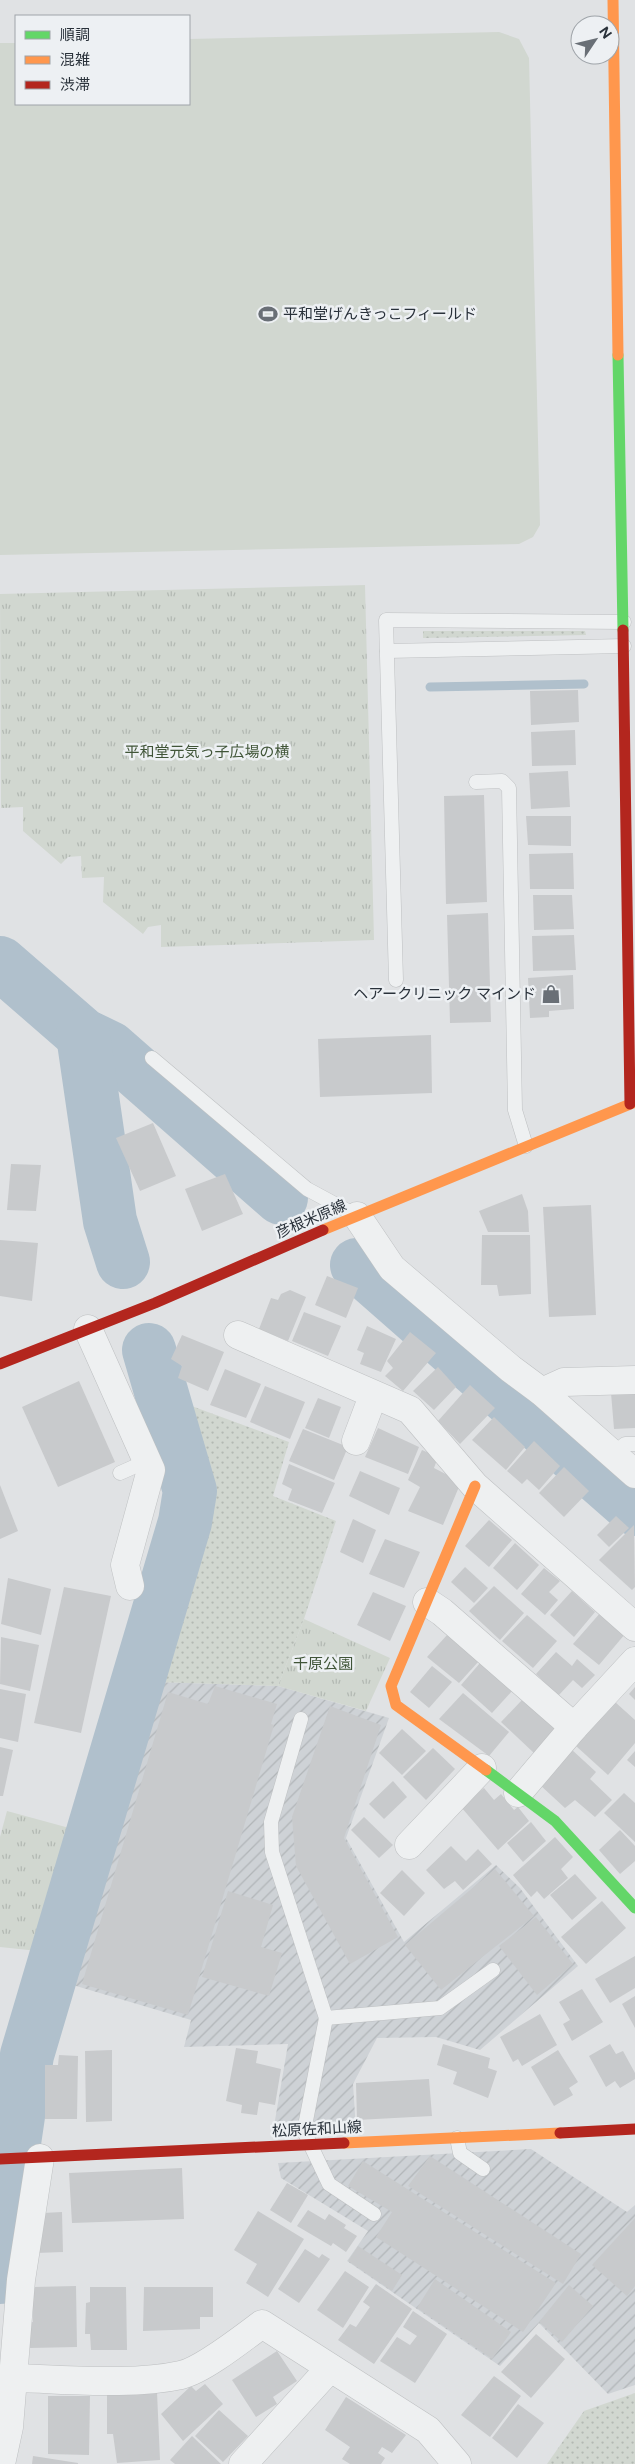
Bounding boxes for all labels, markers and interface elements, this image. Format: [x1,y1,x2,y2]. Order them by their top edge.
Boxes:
legend [15,15,190,105]
north arrow [570,15,620,65]
text: N [595,24,615,42]
text: 順調 [60,26,90,44]
text: 混雑 [60,51,90,69]
text: 渋滞 [60,76,90,94]
sports icon: 平和堂げんきっこフィールド [257,303,279,325]
place label: 平和堂げんきっこフィールド [283,305,477,323]
park label: 平和堂元気っ子広場の横 [124,743,290,761]
shop icon: ヘアークリニック マインド [540,983,562,1005]
place label: ヘアークリニック マインド [353,985,536,1003]
street label: 彦根米原線 [273,1196,349,1242]
park label: 千原公園 [293,1655,353,1673]
street label: 松原佐和山線 [272,2118,362,2140]

